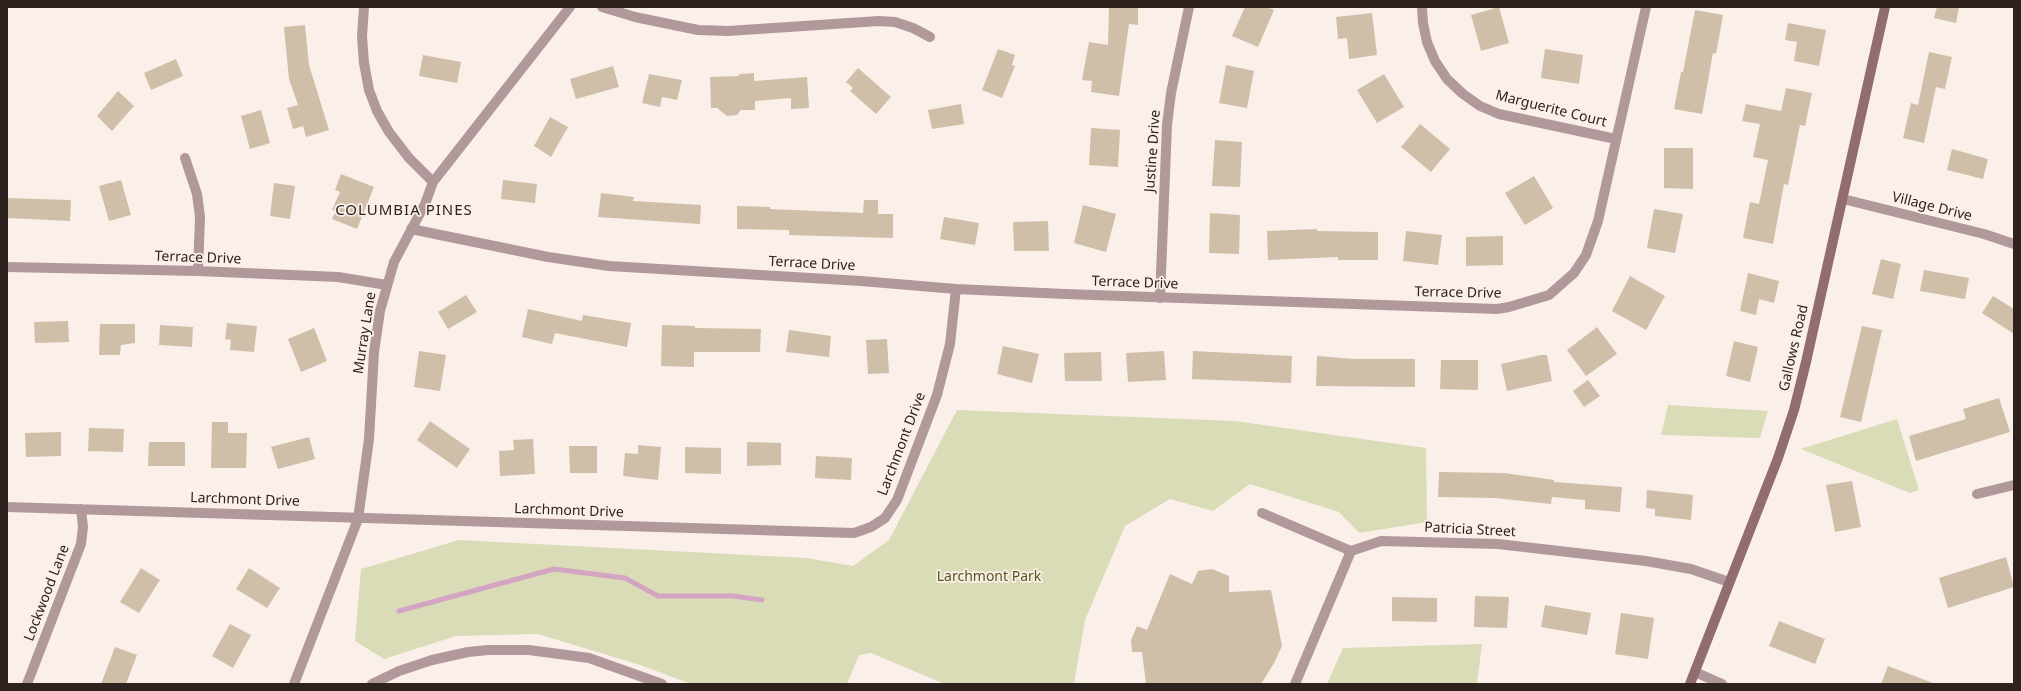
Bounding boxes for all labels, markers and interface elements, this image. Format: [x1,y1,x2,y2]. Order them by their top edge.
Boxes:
street label: Marguerite Court [1494,87,1608,131]
street label: Justine Drive [1142,109,1164,193]
street label: Village Drive [1890,189,1974,225]
district label: COLUMBIA PINES [335,202,473,220]
street label: Terrace Drive [154,248,242,268]
street label: Terrace Drive [768,253,856,275]
street label: Terrace Drive [1091,273,1179,293]
street label: Terrace Drive [1415,284,1501,302]
street label: Murray Lane [350,291,380,375]
street label: Gallows Road [1776,303,1812,393]
street label: Larchmont Drive [875,390,929,498]
street label: Larchmont Drive [190,490,300,510]
street label: Larchmont Drive [514,501,624,521]
street label: Patricia Street [1424,519,1516,541]
street label: Lockwood Lane [21,542,73,644]
park label: Larchmont Park [937,569,1041,585]

